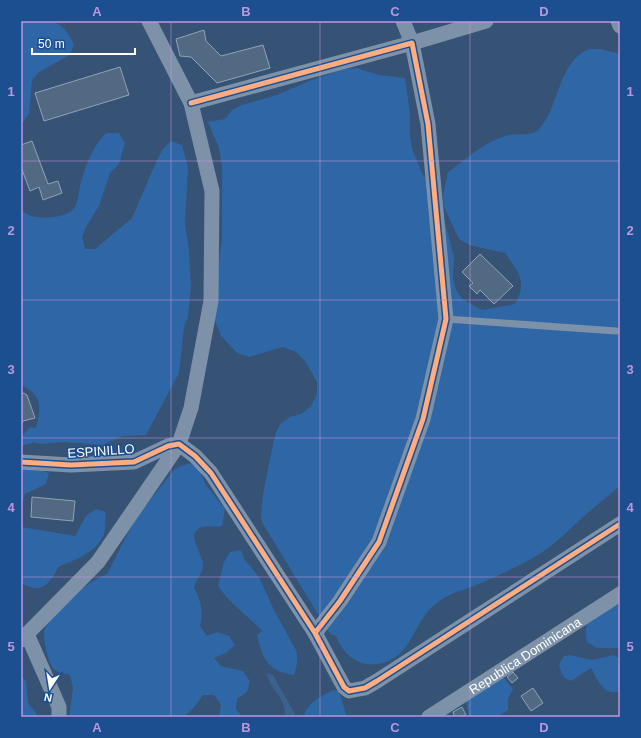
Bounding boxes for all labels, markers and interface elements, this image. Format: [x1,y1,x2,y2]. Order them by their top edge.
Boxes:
text: A [92,4,102,19]
text: B [241,4,251,19]
text: C [390,4,400,19]
text: D [539,4,549,19]
scale bar [32,30,135,56]
text: 50 m [38,37,65,51]
text: 1 [7,84,15,99]
text: 1 [626,84,634,99]
text: 2 [7,223,15,238]
text: 2 [626,223,634,238]
text: 3 [7,362,15,377]
text: 3 [626,362,634,377]
street label: ESPINILLO [67,441,135,461]
text: 4 [7,500,15,515]
text: 4 [626,500,634,515]
street label: Republica Dominicana [466,613,584,697]
text: 5 [7,639,15,654]
text: 5 [626,639,634,654]
north arrow [30,668,70,708]
text: N [43,691,53,704]
text: A [92,720,102,735]
text: B [241,720,251,735]
text: C [390,720,400,735]
text: D [539,720,549,735]

